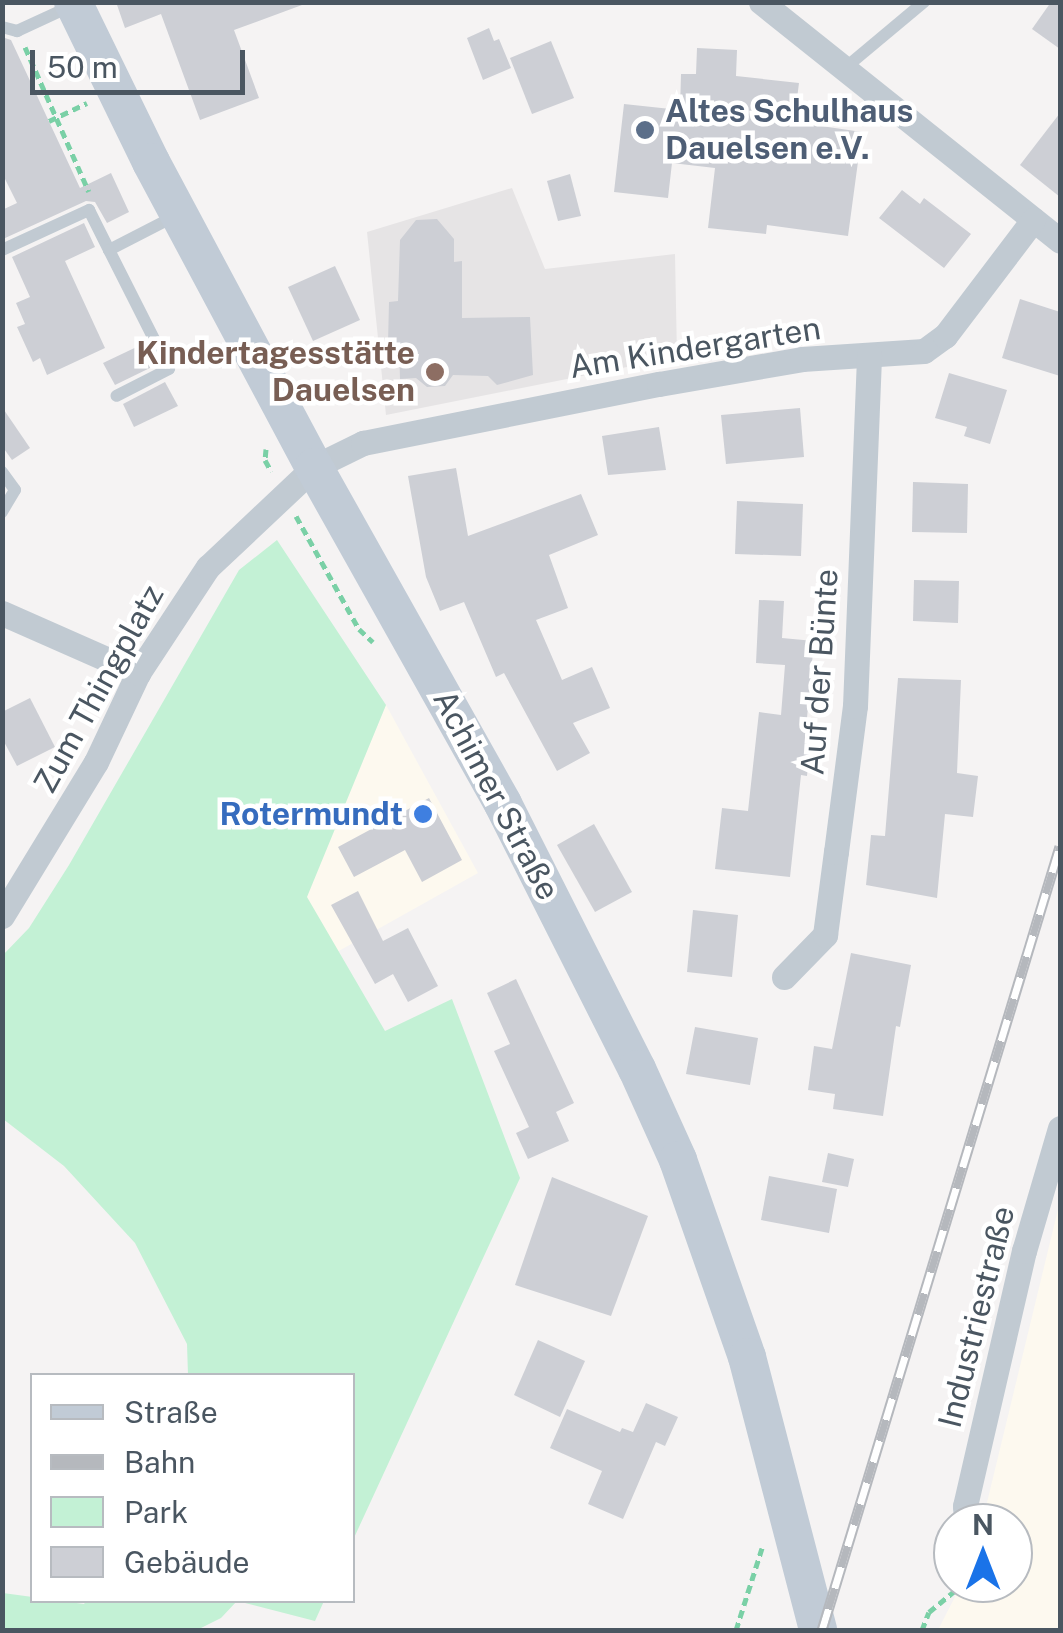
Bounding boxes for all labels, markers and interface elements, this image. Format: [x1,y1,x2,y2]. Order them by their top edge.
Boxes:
scale bar [35,30,250,92]
text: 50 m [47,49,118,85]
place label: Altes Schulhaus Dauelsen e.V. [665,93,914,168]
marker: Altes Schulhaus Dauelsen e.V. [634,119,656,141]
street label: Am Kindergarten [567,309,823,387]
place label: Kindertagesstätte Dauelsen [136,335,415,410]
marker: Kindertagesstätte Dauelsen [424,361,446,383]
street label: Auf der Bünte [794,567,846,777]
street label: Zum Thingplatz [26,578,172,800]
street label: Achimer Straße [425,684,567,906]
place label: Rotermundt [219,795,403,833]
marker: Rotermundt [412,803,434,825]
street label: Industriestraße [931,1202,1023,1432]
legend [30,1373,355,1603]
text: Straße [124,1394,218,1430]
text: Bahn [124,1444,195,1480]
text: Park [124,1494,188,1530]
north arrow [933,1503,1033,1603]
text: N [972,1508,994,1541]
text: Gebäude [124,1544,250,1580]

